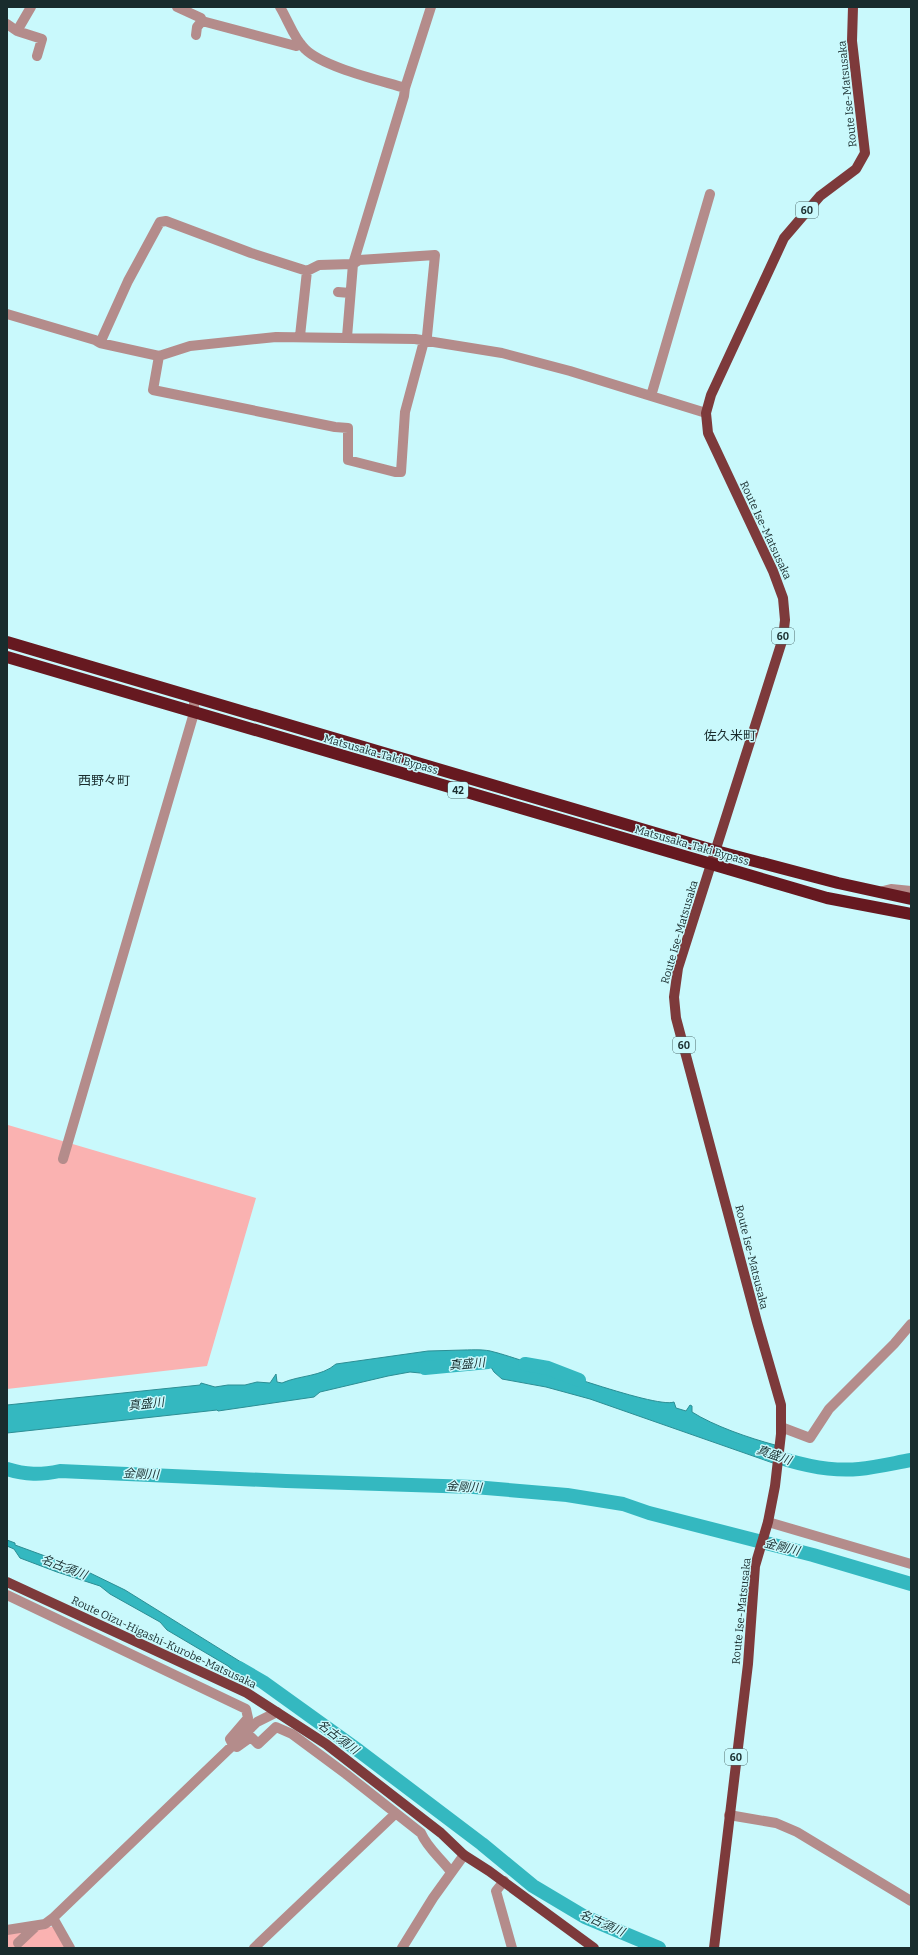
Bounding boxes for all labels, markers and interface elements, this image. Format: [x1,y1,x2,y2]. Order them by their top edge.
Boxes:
street label: Route Ise-Matsusaka [835,40,860,148]
road number: 60 [796,202,818,218]
street label: Route Ise-Matsusaka [737,479,794,581]
road number: 60 [772,628,794,644]
district label: 佐久米町 [704,728,756,743]
street label: Matsusaka-Taki Bypass [322,732,439,777]
district label: 西野々町 [78,773,130,788]
road number: 42 [448,782,468,798]
street label: Matsusaka-Taki Bypass [633,823,750,868]
street label: Route Ise-Matsusaka [658,879,700,985]
road number: 60 [673,1037,695,1053]
street label: Route Ise-Matsusaka [732,1204,771,1311]
water label: 真盛川 [448,1355,488,1373]
water label: 真盛川 [127,1395,167,1413]
water label: 真盛川 [755,1443,795,1468]
water label: 金剛川 [123,1466,161,1482]
water label: 金剛川 [446,1479,484,1495]
water label: 金剛川 [763,1536,803,1559]
water label: 名古須川 [39,1552,91,1583]
street label: Route Ise-Matsusaka [729,1557,754,1665]
street label: Route Oizu-Higashi-Kurobe-Matsusaka [69,1594,258,1691]
water label: 名古須川 [315,1717,363,1758]
road number: 60 [725,1749,747,1765]
water label: 名古須川 [577,1907,629,1940]

